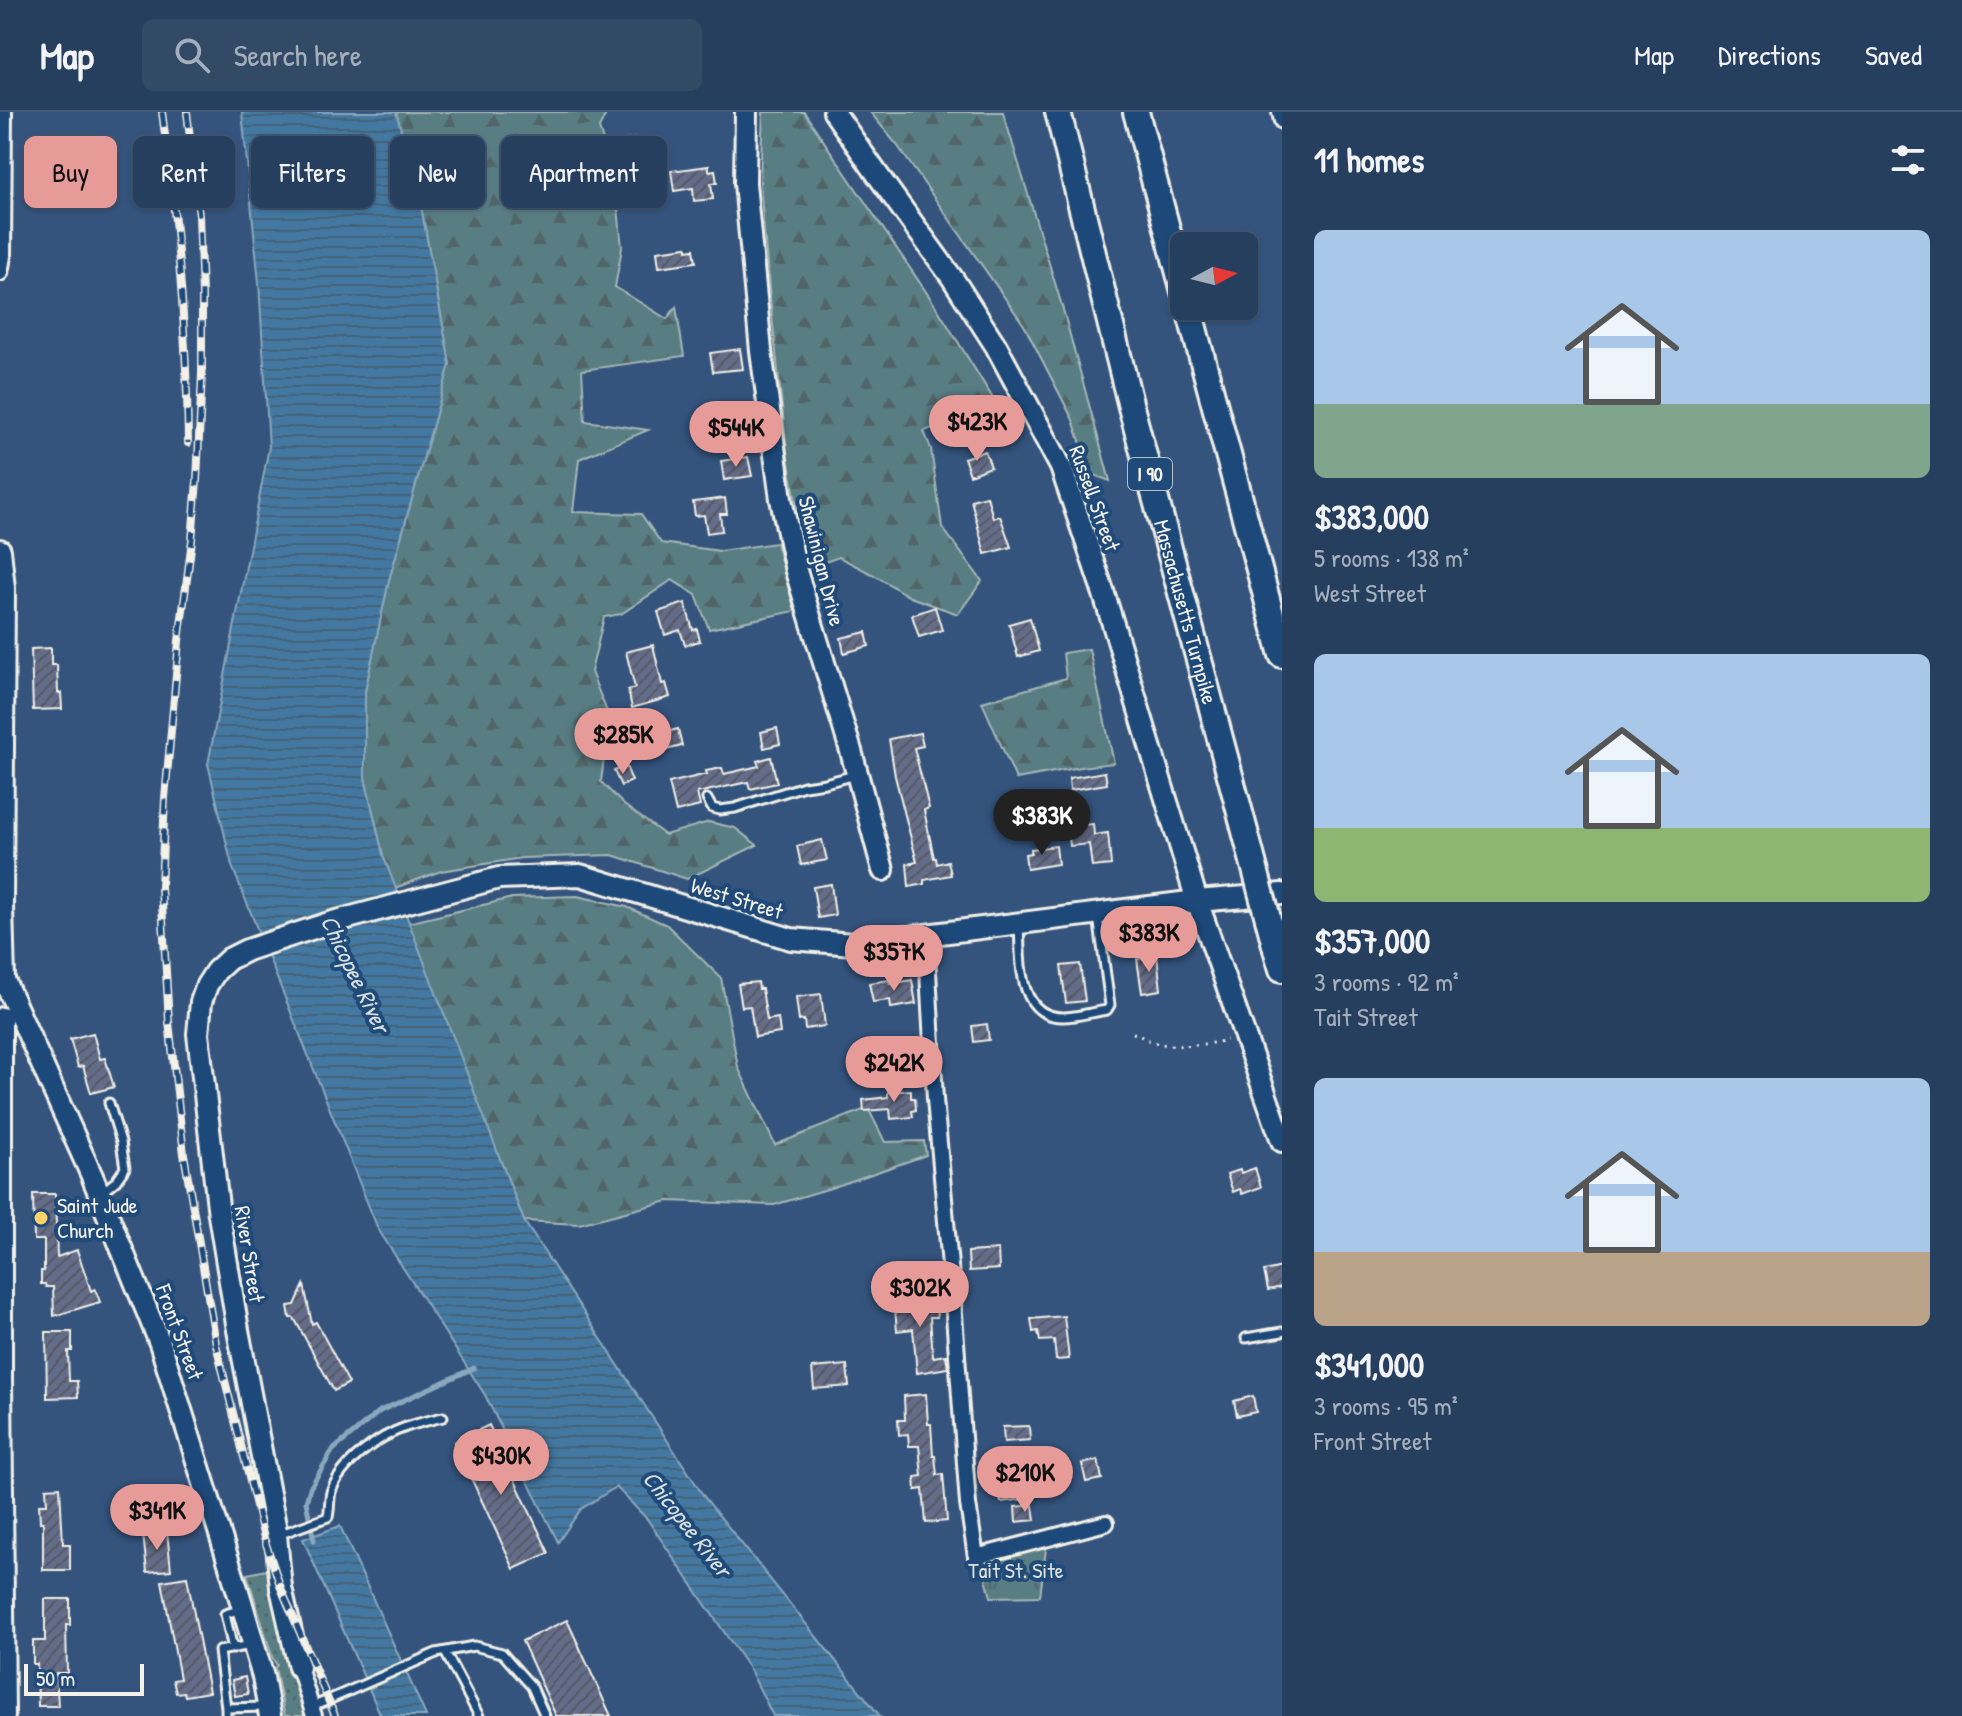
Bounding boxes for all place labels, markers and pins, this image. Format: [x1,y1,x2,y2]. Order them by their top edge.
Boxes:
pin: $423K [921,395,1033,463]
pin: $544K [680,401,792,469]
pin: $285K [567,708,679,776]
pin: $383K [986,789,1098,857]
pin: $383K [1093,906,1205,974]
pin: $357K [838,925,950,993]
pin: $242K [838,1036,950,1104]
place label: Saint Jude Church [57,1190,138,1245]
marker: Saint Jude Church [32,1209,50,1227]
pin: $302K [864,1261,976,1329]
pin: $430K [445,1429,557,1497]
pin: $210K [969,1446,1081,1514]
pin: $341K [101,1484,213,1552]

